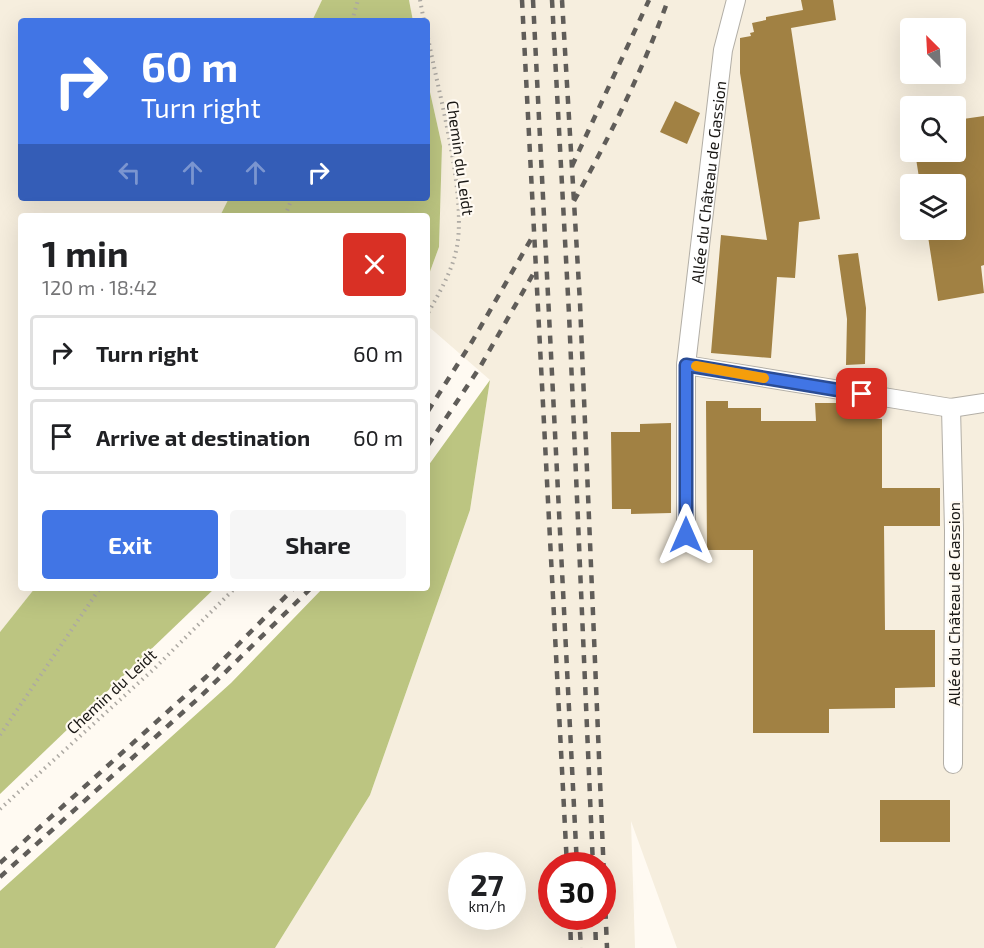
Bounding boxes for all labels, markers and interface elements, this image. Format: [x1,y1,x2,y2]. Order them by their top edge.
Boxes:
north arrow [900,18,966,84]
map controls [900,18,966,240]
text: 60 m [141,40,238,90]
icon: right [42,42,120,120]
street label: Allée du Château de Gassion [686,80,729,285]
text: Turn right [141,91,261,123]
button: search [900,96,966,162]
street label: Chemin du Leidt [444,99,478,217]
icon: left [113,156,146,189]
icon: ahead [176,156,209,189]
icon: ahead [239,156,272,189]
icon: right [302,156,335,189]
button: layers [900,174,966,240]
text: 1 min [42,231,129,274]
button: close [343,233,406,296]
text: 120 m · 18:42 [42,275,157,299]
icon: right [45,336,78,369]
text: Turn right [96,340,198,366]
text: 60 m [353,340,403,366]
pin [836,368,887,419]
icon: arrive [845,377,878,410]
icon: arrive [45,420,78,453]
text: Arrive at destination [96,424,310,450]
text: 60 m [353,424,403,450]
street label: Allée du Château de Gassion [944,502,963,706]
position arrow [654,503,718,567]
button: Exit [42,510,218,579]
button: Share [230,510,406,579]
street label: Chemin du Leidt [62,645,160,737]
speed limit sign: 30 [538,852,616,930]
text: 27 [470,866,504,902]
text: km/h [468,897,506,915]

